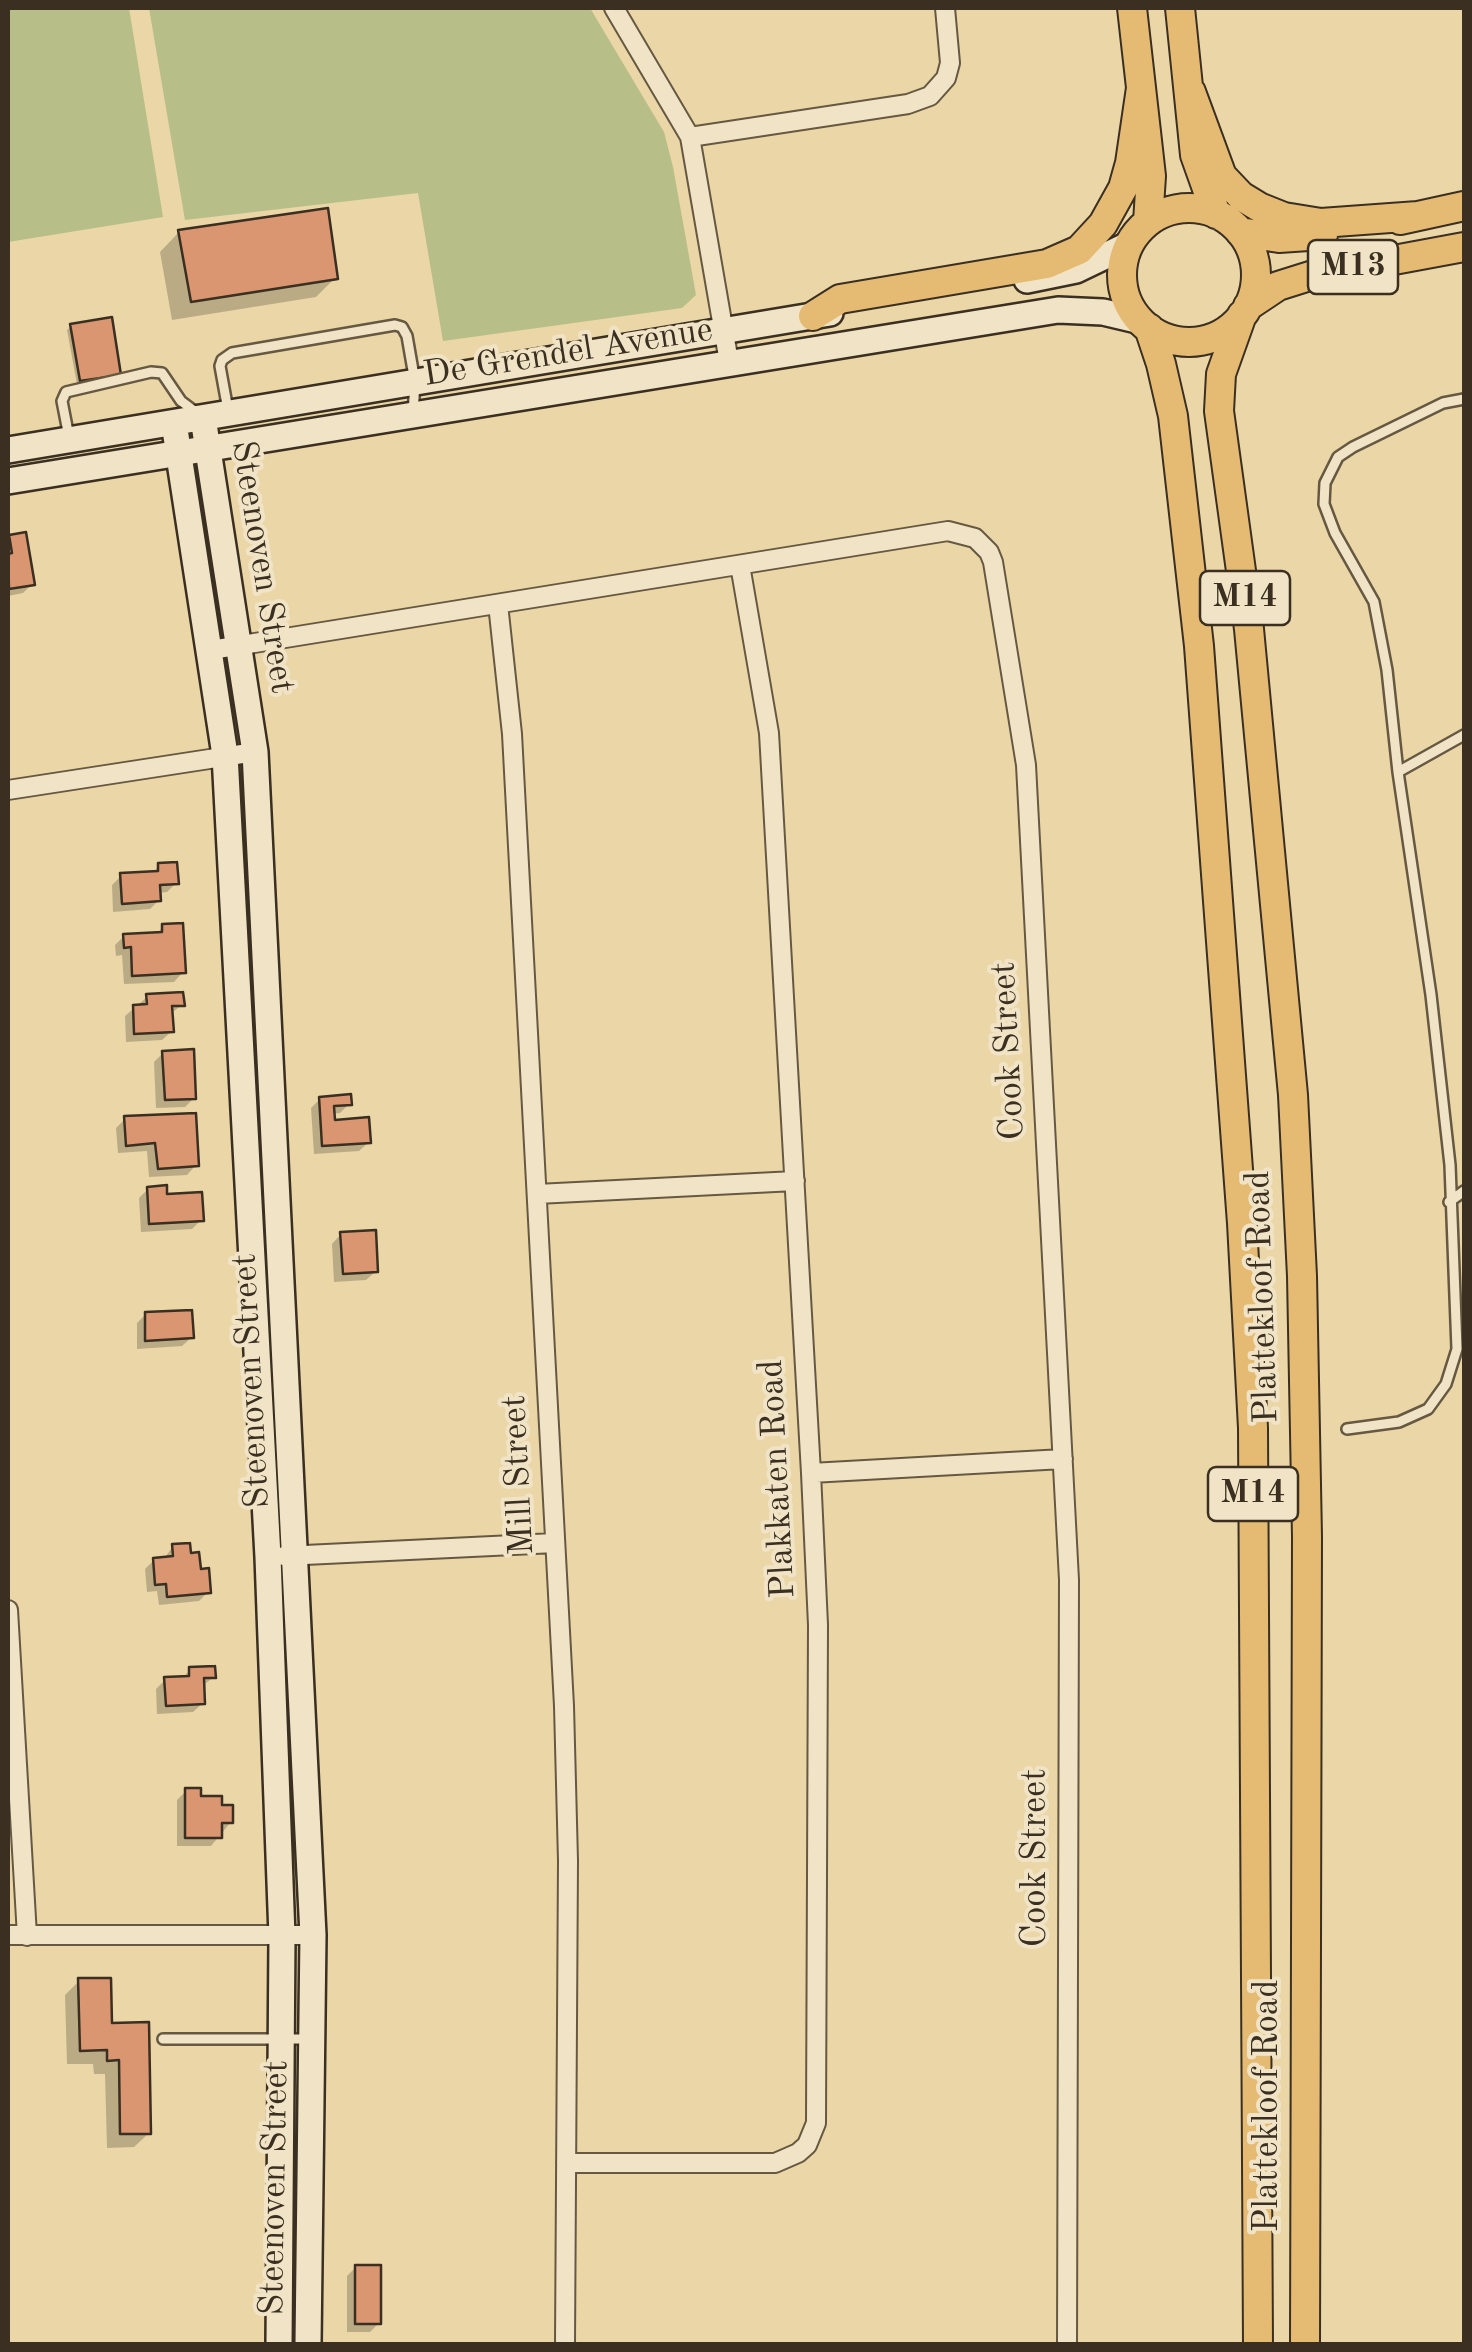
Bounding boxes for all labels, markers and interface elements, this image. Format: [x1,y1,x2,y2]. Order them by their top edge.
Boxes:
road number: M13 [1308,240,1398,294]
street label: De Grendel Avenue [420,309,716,397]
street label: Steenoven Street [221,438,303,696]
road number: M14 [1200,571,1290,625]
street label: Cook Street [983,961,1035,1141]
street label: Plattekloof Road [1238,1170,1288,1424]
street label: Steenoven Street [224,1252,280,1510]
street label: Plakkaten Road [751,1358,805,1600]
street label: Mill Street [494,1394,544,1556]
road number: M14 [1208,1467,1298,1521]
street label: Cook Street [1015,1769,1057,1947]
street label: Plattekloof Road [1247,1980,1289,2232]
street label: Steenoven Street [252,2060,298,2316]

